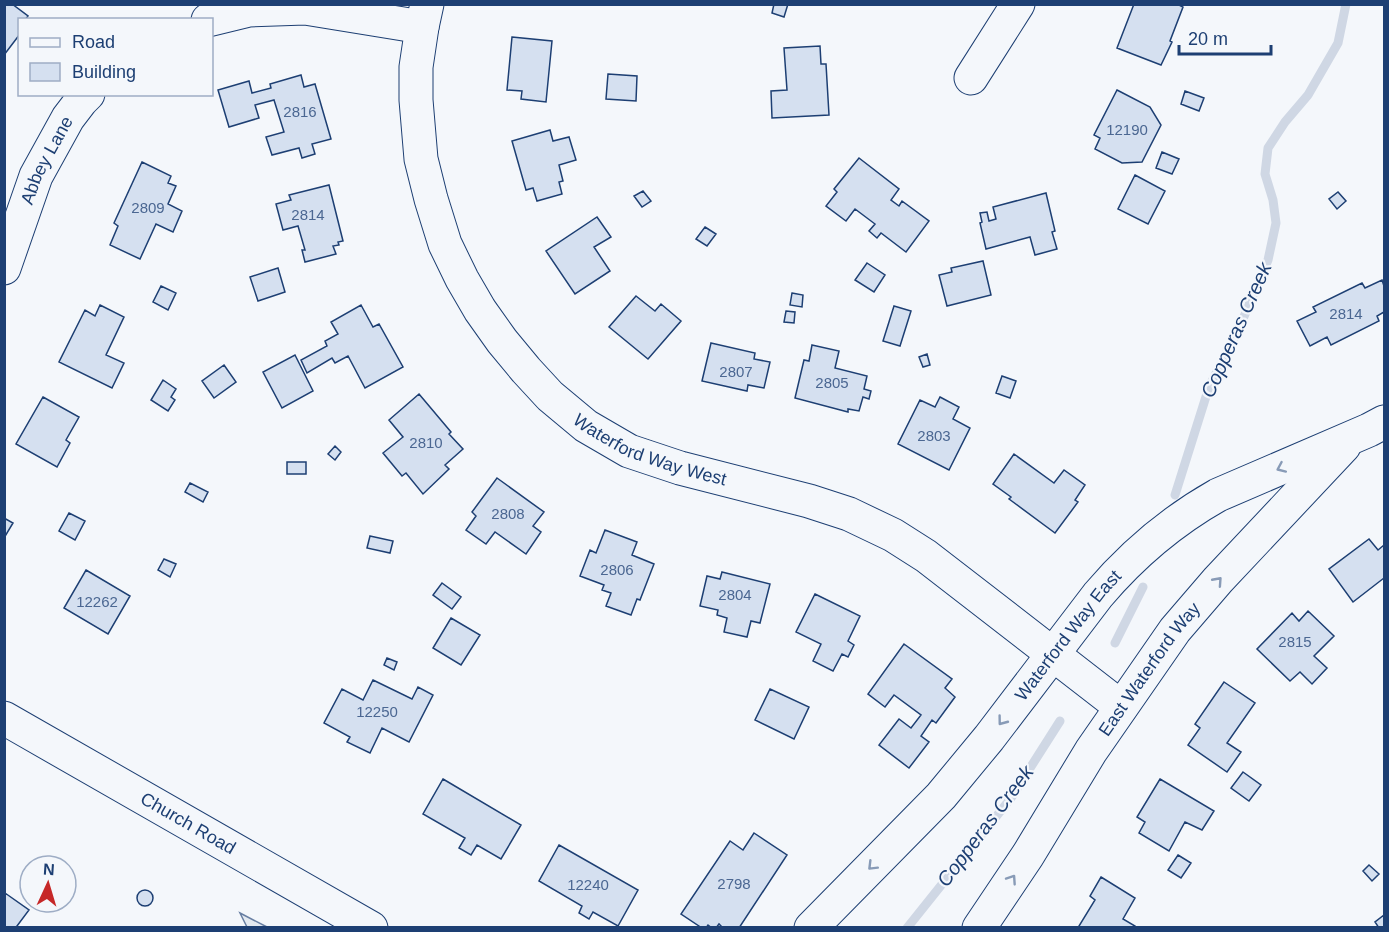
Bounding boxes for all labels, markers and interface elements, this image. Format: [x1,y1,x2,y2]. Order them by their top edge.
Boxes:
legend [18,18,213,96]
scale bar [1179,18,1270,56]
text: 20 m [1188,29,1228,49]
text: Road [72,32,115,52]
text: Building [72,62,136,82]
house number: 2816 [283,103,317,120]
street label: Abbey Lane [17,113,77,207]
house number: 12190 [1106,121,1148,138]
house number: 2809 [131,199,165,216]
house number: 2814 [291,206,325,223]
water label: Copperas Creek [1196,258,1276,401]
house number: 2814 [1329,305,1363,322]
house number: 2807 [719,363,753,380]
house number: 2805 [815,374,849,391]
street label: Waterford Way West [569,410,729,489]
house number: 2803 [917,427,951,444]
house number: 2810 [409,434,443,451]
one-way arrow [1276,461,1287,473]
house number: 2808 [491,505,525,522]
house number: 2806 [600,561,634,578]
street label: Waterford Way East [1011,566,1125,705]
one-way arrow [1210,576,1221,587]
house number: 2804 [718,586,752,603]
house number: 12262 [76,593,118,610]
street label: East Waterford Way [1095,598,1204,740]
house number: 2815 [1278,633,1312,650]
house number: 12250 [356,703,398,720]
one-way arrow [998,714,1009,725]
water label: Copperas Creek [932,760,1038,891]
street label: Church Road [137,788,239,858]
north arrow [18,854,78,914]
one-way arrow [868,858,879,869]
text: N [43,861,55,878]
house number: 2798 [717,875,751,892]
one-way arrow [1005,875,1016,886]
house number: 12240 [567,876,609,893]

